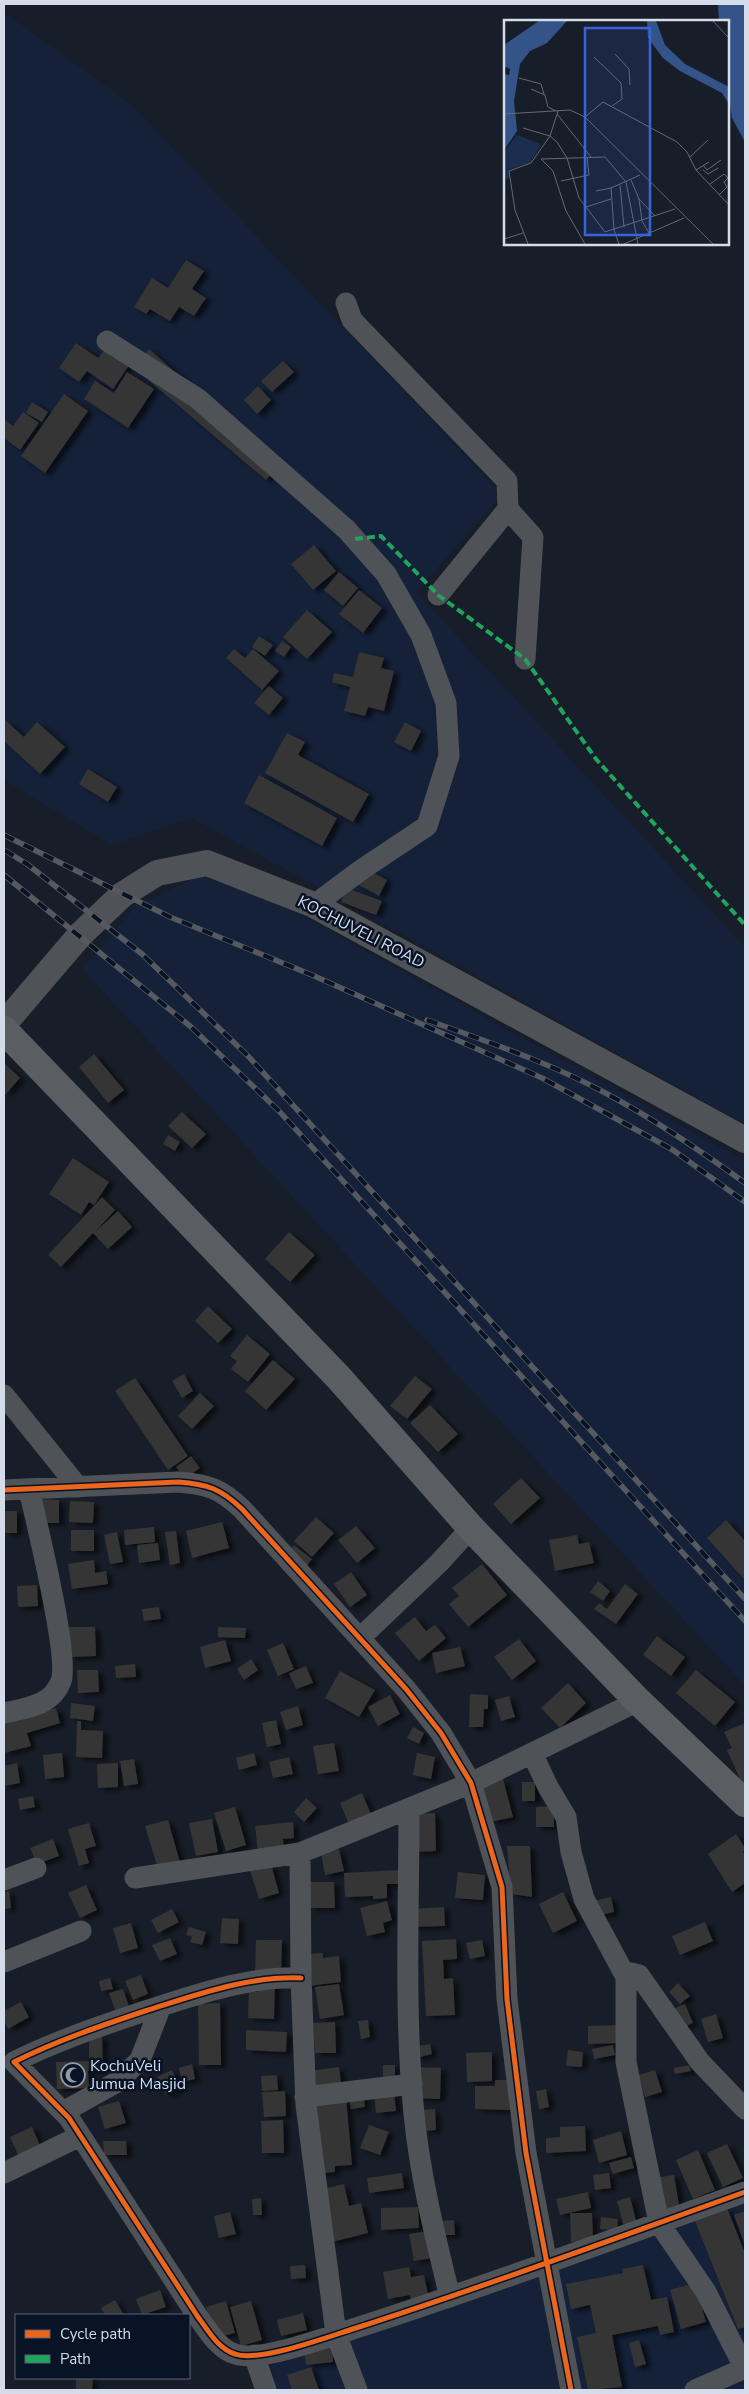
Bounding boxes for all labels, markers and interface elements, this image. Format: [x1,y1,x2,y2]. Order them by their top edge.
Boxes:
inset map [504,20,729,245]
street label: KOCHUVELI ROAD [294,890,428,974]
place label: KochuVeli Jumua Masjid [89,2055,186,2095]
mosque icon: KochuVeli Jumua Masjid [60,2062,86,2088]
legend [15,2314,190,2379]
text: Cycle path [60,2324,131,2344]
text: Path [60,2349,91,2369]

